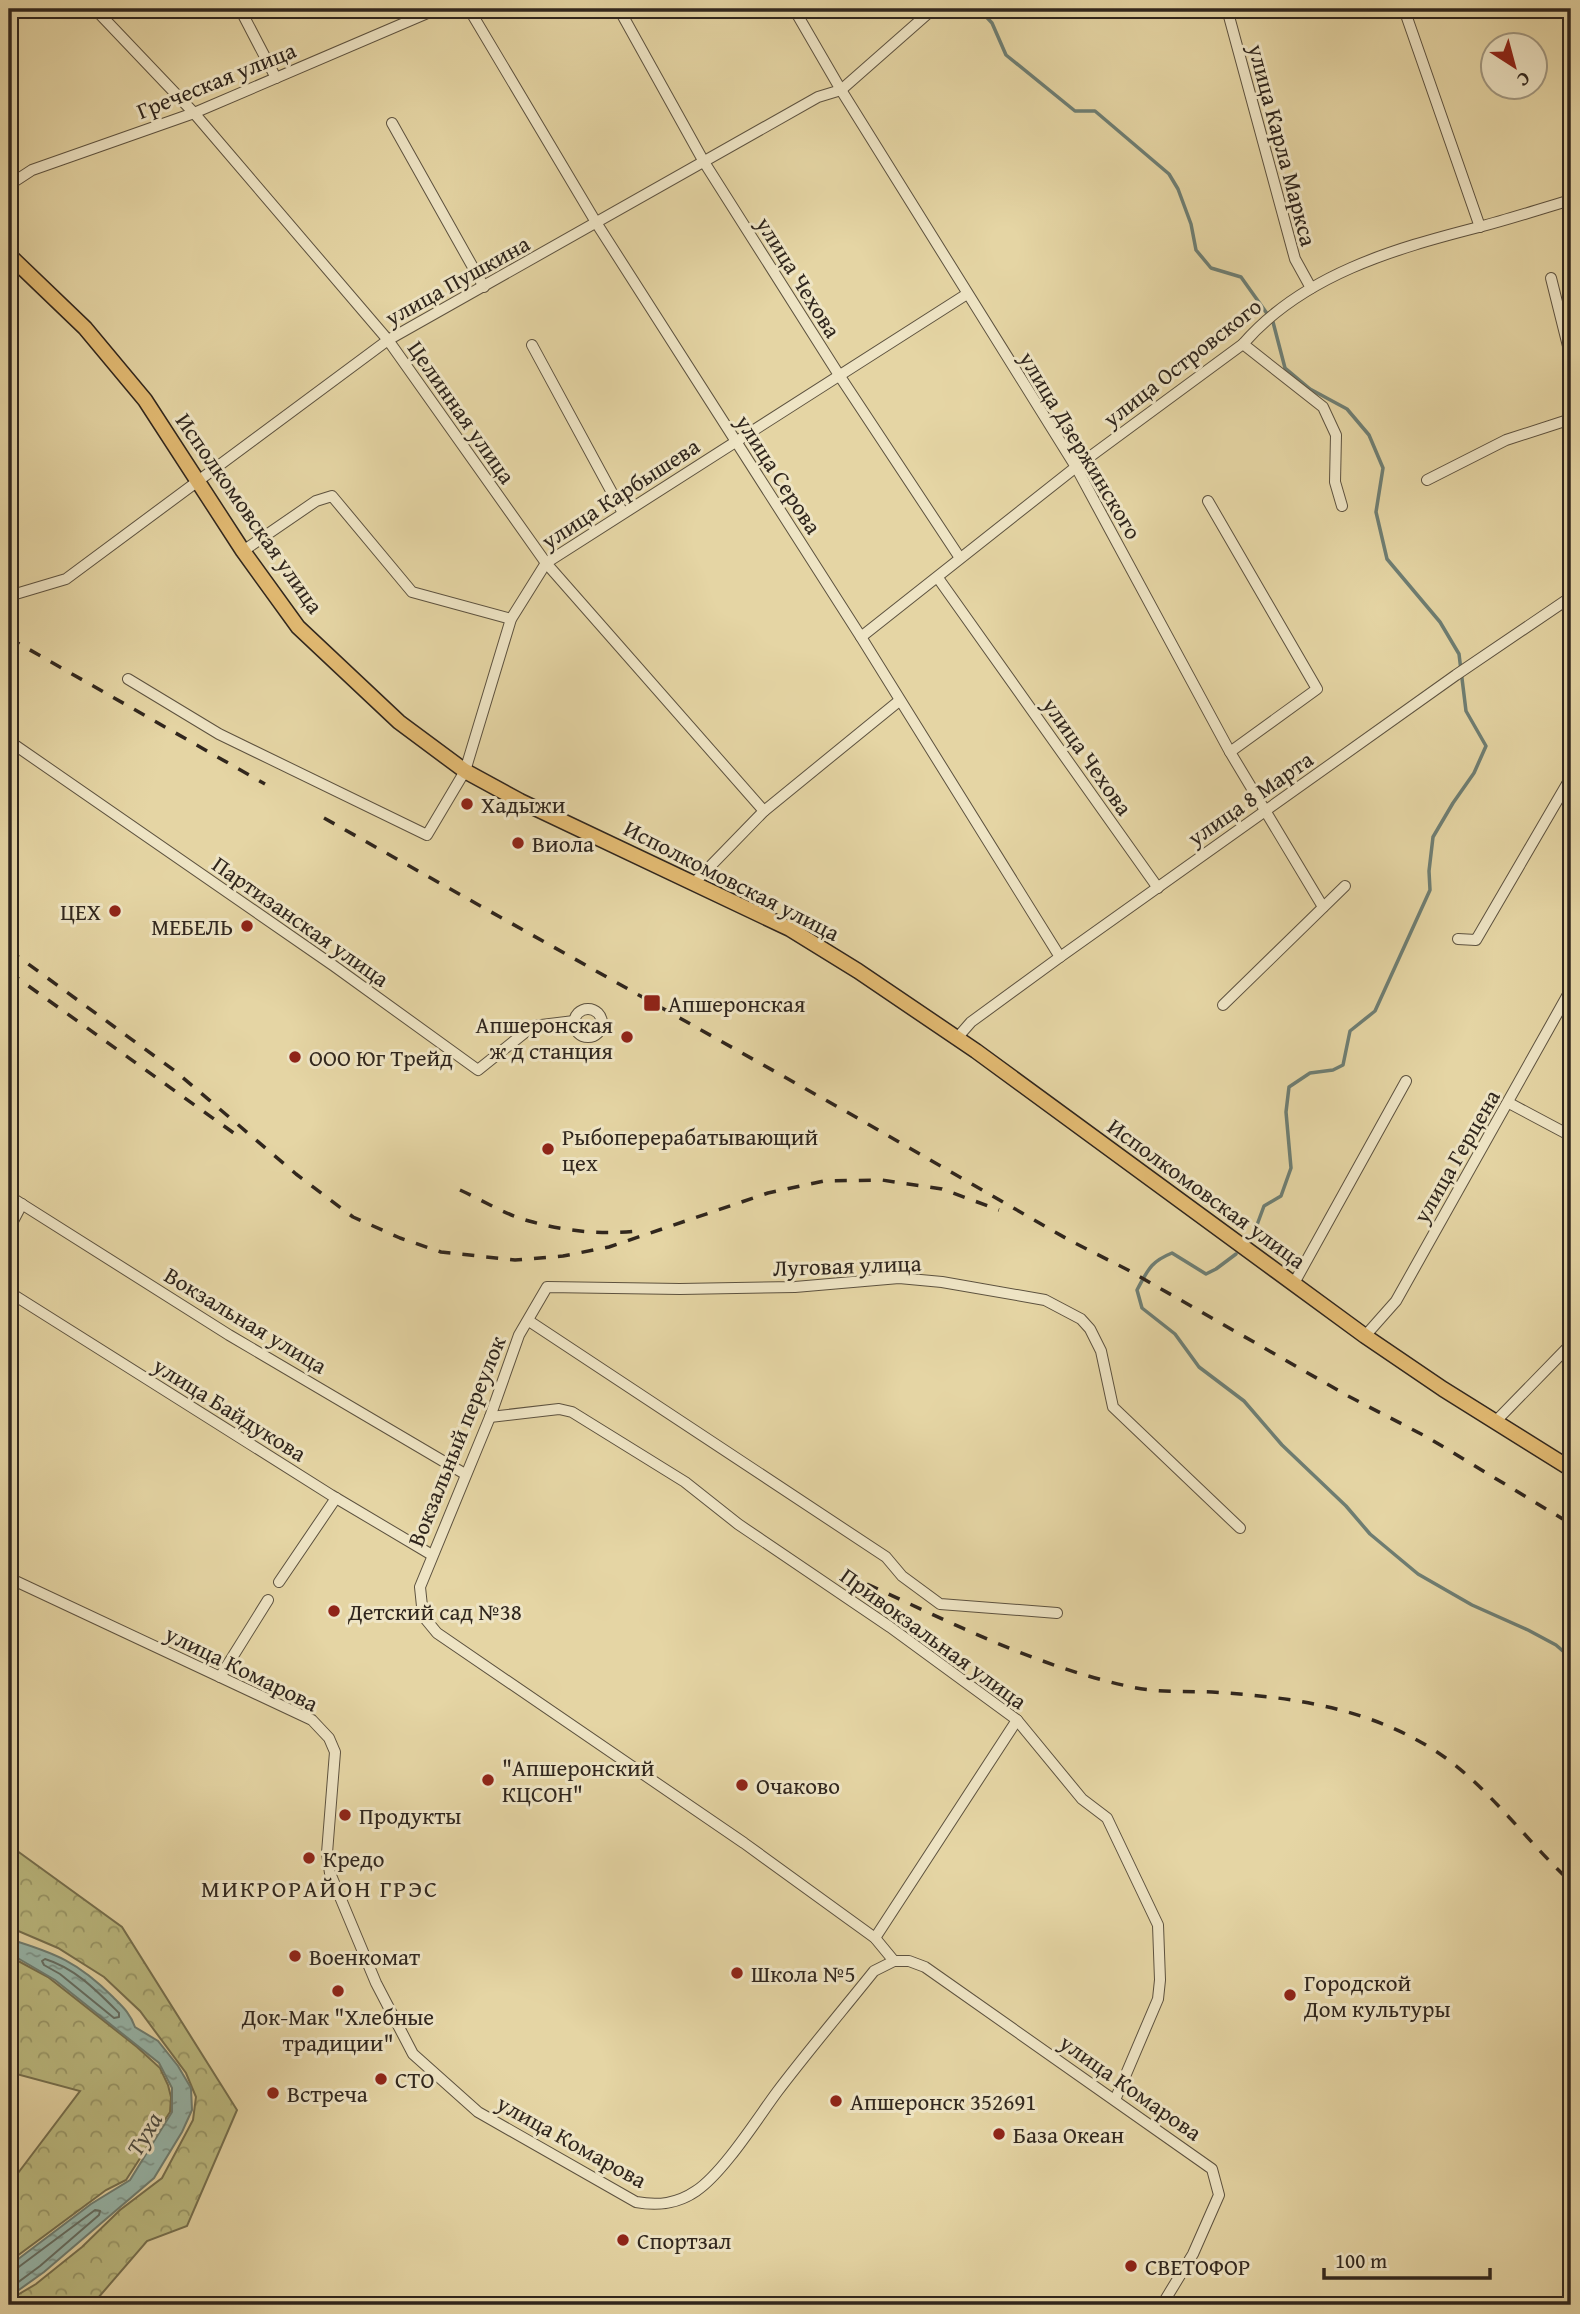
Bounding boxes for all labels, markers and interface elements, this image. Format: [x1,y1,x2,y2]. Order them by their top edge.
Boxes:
north arrow [1478,32,1548,102]
street label: Греческая улица [131,33,301,127]
street label: улица Карла Маркса [1240,39,1326,250]
text: С [1511,65,1537,94]
street label: улица Чехова [748,209,849,344]
street label: улица Пушкина [378,226,535,334]
street label: улица Островского [1095,290,1268,435]
street label: Целинная улица [400,334,524,490]
street label: улица Дзержинского [1011,344,1150,545]
street label: Исполкомовская улица [168,406,332,620]
street label: улица Серова [727,407,830,540]
street label: улица Карбышева [533,429,706,557]
street label: улица Чехова [1034,689,1141,822]
street label: улица 8 Марта [1180,742,1320,854]
place label: Хадыжи [481,788,566,821]
marker: Хадыжи [459,796,475,812]
street label: Исполкомовская улица [618,811,846,949]
place label: Виола [532,827,594,860]
marker: Виола [510,835,526,851]
street label: Партизанская улица [206,847,396,995]
place label: ЦЕХ [60,895,101,928]
marker: ЦЕХ [107,903,123,919]
place label: МЕБЕЛЬ [151,910,233,943]
marker: МЕБЕЛЬ [239,918,255,934]
place label: Апшеронская [668,987,806,1020]
marker: Апшеронская [642,993,662,1013]
place label: Апшеронская ж д станция [476,1008,613,1067]
marker: Апшеронская ж д станция [619,1029,635,1045]
place label: ООО Юг Трейд [309,1041,453,1074]
marker: ООО Юг Трейд [287,1049,303,1065]
street label: улица Герцена [1404,1083,1508,1230]
street label: Исполкомовская улица [1101,1110,1313,1276]
place label: Рыбоперерабатывающий цех [562,1120,818,1179]
marker: Рыбоперерабатывающий цех [540,1141,556,1157]
street label: Луговая улица [772,1246,922,1284]
street label: Вокзальная улица [158,1258,334,1382]
street label: Вокзальный переулок [399,1331,513,1551]
street label: улица Байдукова [146,1348,313,1469]
street label: Привокзальная улица [834,1559,1034,1717]
place label: Детский сад №38 [347,1595,522,1628]
marker: Детский сад №38 [326,1603,342,1619]
street label: улица Комарова [159,1616,324,1719]
place label: "Апшеронский КЦСОН" [502,1751,655,1810]
place label: Очаково [756,1769,840,1802]
marker: "Апшеронский КЦСОН" [480,1772,496,1788]
marker: Очаково [734,1777,750,1793]
place label: Продукты [359,1799,461,1832]
marker: Продукты [337,1807,353,1823]
place label: Кредо [323,1842,385,1875]
marker: Кредо [301,1850,317,1866]
district label: МИКРОРАЙОН ГРЭС [201,1871,439,1906]
place label: Военкомат [309,1940,420,1973]
marker: Военкомат [287,1948,303,1964]
place label: Школа №5 [751,1957,855,1990]
marker: Школа №5 [729,1965,745,1981]
place label: Городской Дом культуры [1303,1966,1451,2025]
marker: Док-Мак "Хлебные традиции" [330,1983,346,1999]
marker: Городской Дом культуры [1282,1987,1298,2003]
place label: Док-Мак "Хлебные традиции" [241,2000,434,2059]
street label: улица Комарова [1052,2025,1209,2148]
place label: СТО [395,2063,434,2096]
marker: СТО [373,2071,389,2087]
place label: Встреча [287,2077,368,2110]
marker: Встреча [265,2085,281,2101]
place label: Апшеронск 352691 [850,2085,1036,2118]
street label: улица Комарова [490,2086,653,2196]
marker: Апшеронск 352691 [828,2093,844,2109]
water label: Туха [117,2105,171,2163]
place label: База Океан [1013,2118,1124,2151]
marker: База Океан [991,2126,1007,2142]
place label: Спортзал [637,2224,732,2257]
marker: Спортзал [615,2232,631,2248]
scale bar [1324,2237,1491,2281]
text: 100 m [1335,2245,1387,2276]
place label: СВЕТОФОР [1145,2250,1250,2283]
marker: СВЕТОФОР [1123,2258,1139,2274]

